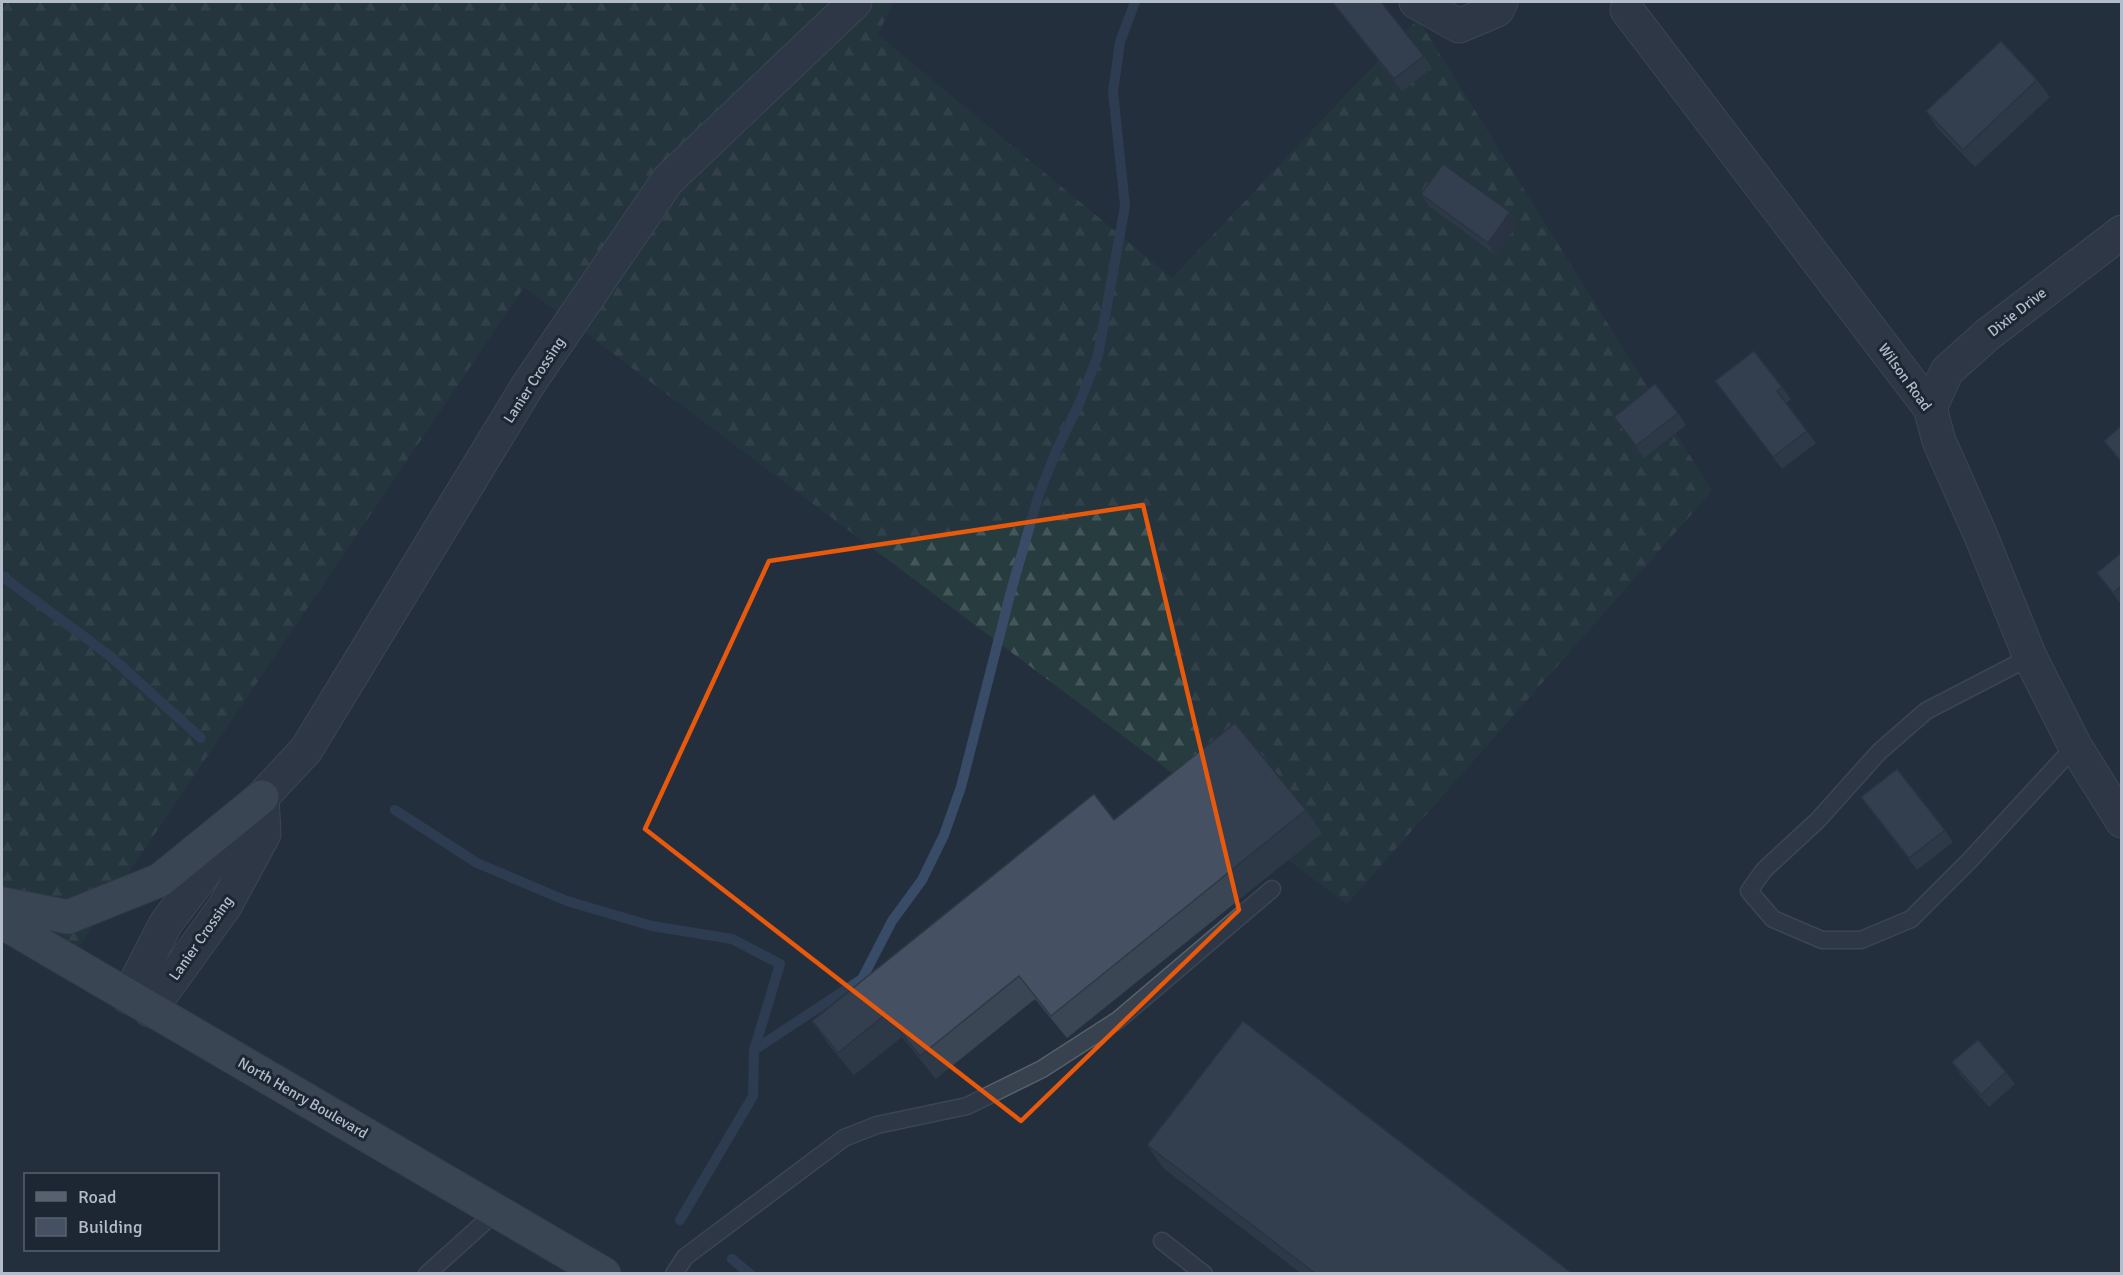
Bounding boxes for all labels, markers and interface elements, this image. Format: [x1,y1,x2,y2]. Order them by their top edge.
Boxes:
street label: Dixie Drive [1984,284,2050,340]
street label: Lanier Crossing [499,333,569,427]
street label: Wilson Road [1874,340,1936,414]
street label: Lanier Crossing [165,892,237,984]
street label: North Henry Boulevard [235,1053,371,1143]
legend [24,1173,219,1251]
text: Road [78,1186,117,1208]
text: Building [78,1216,142,1238]

